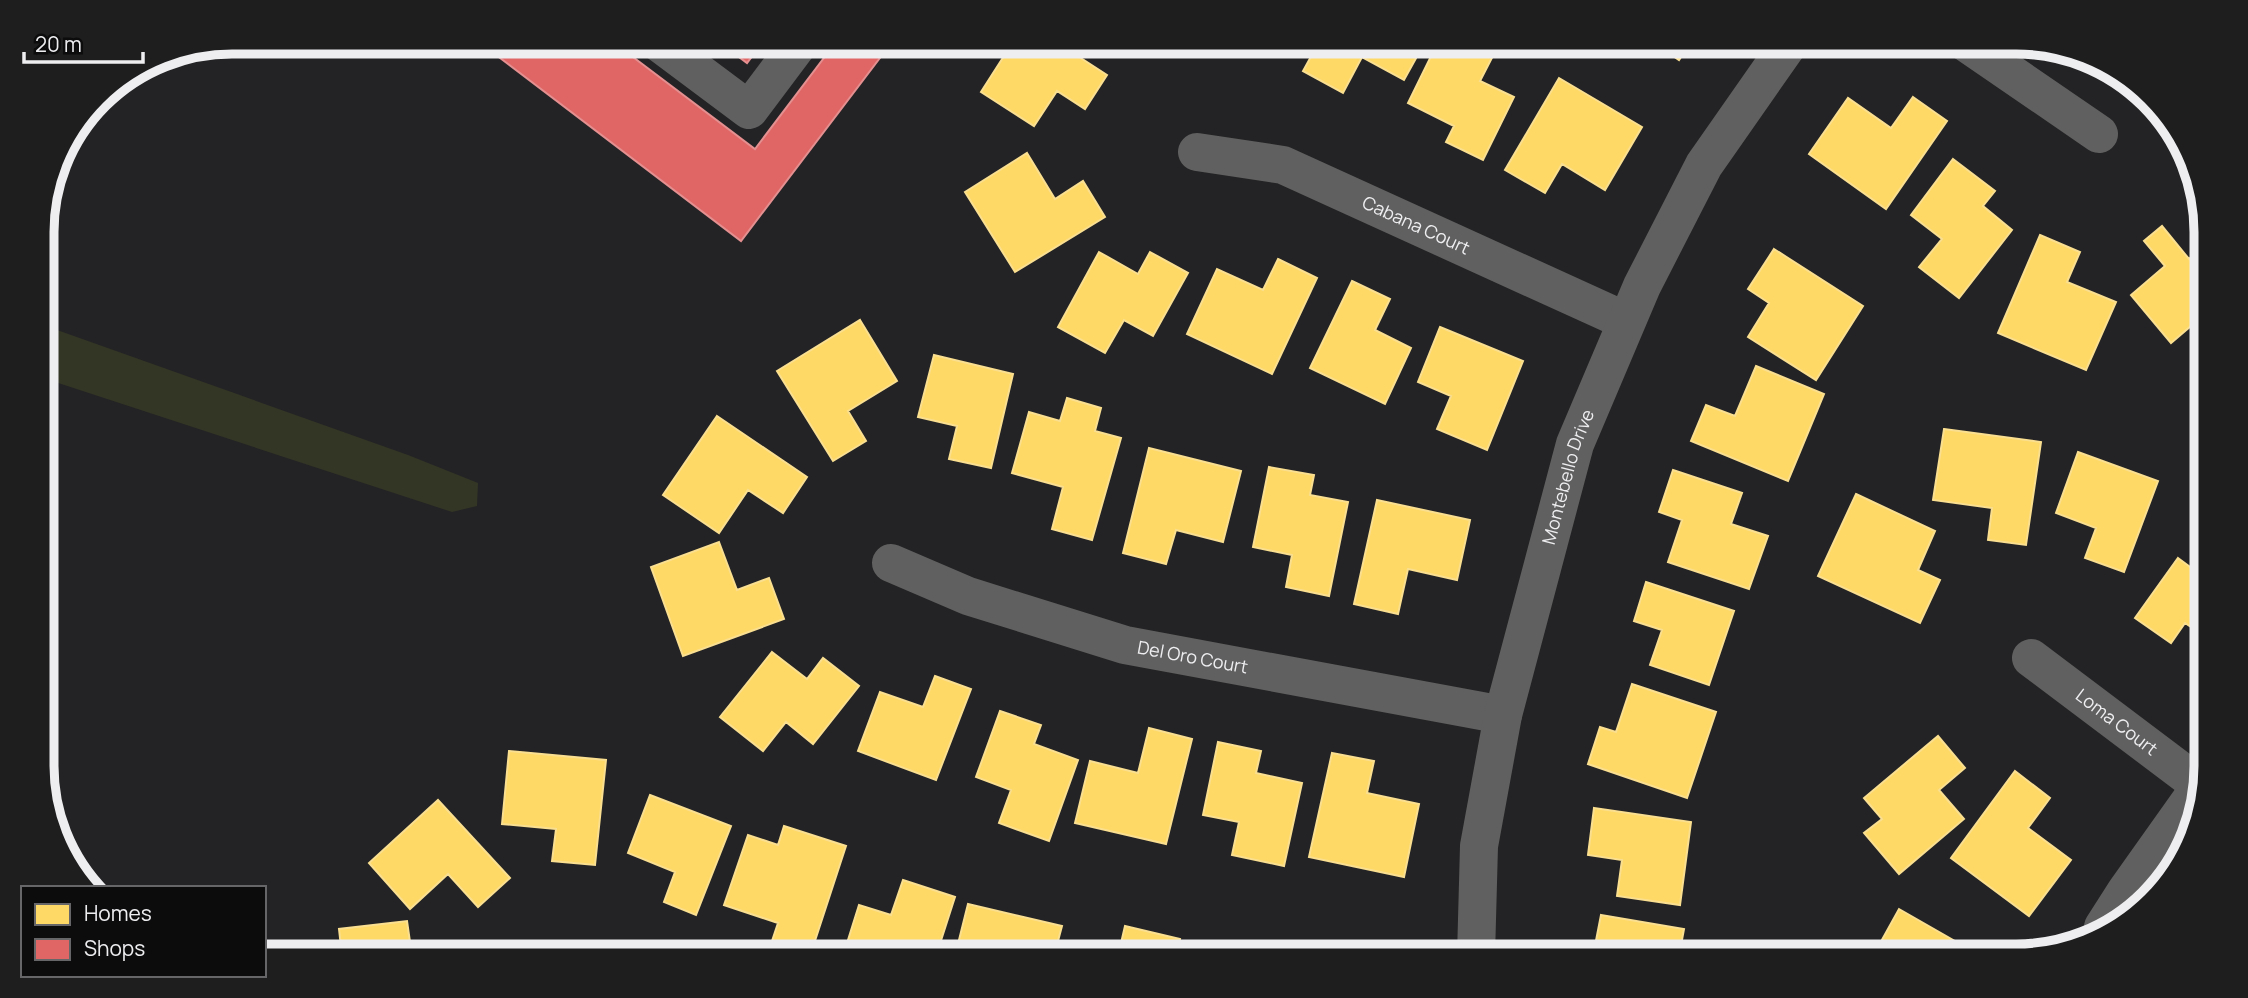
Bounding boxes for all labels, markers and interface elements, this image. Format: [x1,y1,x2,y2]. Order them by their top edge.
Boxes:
scale bar [24,21,144,65]
text: 20 m [35,30,82,58]
street label: Cabana Court [1359,190,1474,259]
street label: Montebello Drive [1536,405,1599,547]
street label: Del Oro Court [1136,635,1250,679]
street label: Loma Court [2071,683,2163,760]
legend [21,886,266,977]
text: Homes [84,899,152,927]
text: Shops [84,934,145,962]

